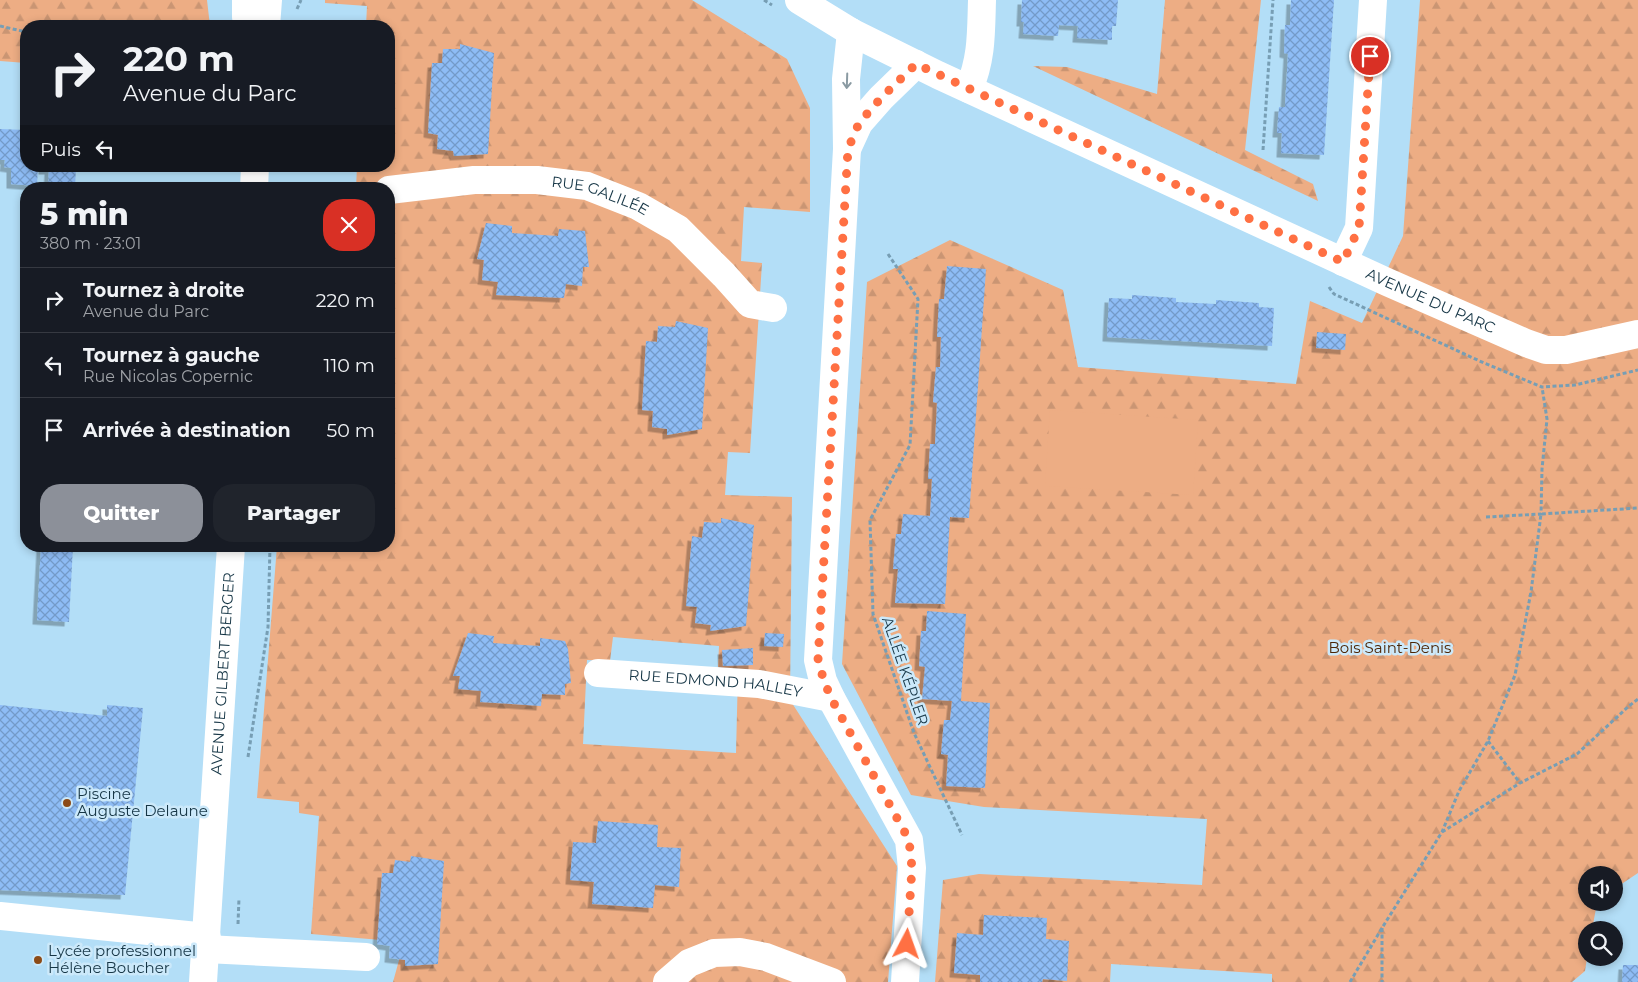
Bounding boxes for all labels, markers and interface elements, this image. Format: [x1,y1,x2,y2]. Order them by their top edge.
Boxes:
pin [1349,35,1391,77]
text: 220 m [123,37,235,80]
icon: right [40,40,105,105]
icon: arrive [1356,42,1384,70]
one-way arrow [842,73,851,89]
text: Avenue du Parc [123,80,297,107]
icon: left [91,135,119,163]
text: Puis [40,138,81,161]
street label: RUE GALILÉE [551,172,653,219]
text: 5 min [40,196,129,233]
button: close [323,199,375,251]
text: 380 m · 23:01 [40,234,141,253]
street label: AVENUE DU PARC [1363,264,1499,337]
text: Tournez à droite [83,279,244,302]
icon: right [40,286,68,314]
text: 220 m [316,289,375,312]
text: Avenue du Parc [83,302,209,321]
text: Tournez à gauche [83,344,260,367]
icon: left [40,351,68,379]
text: 110 m [324,354,375,377]
text: Rue Nicolas Copernic [83,367,253,386]
icon: arrive [40,416,68,444]
text: Arrivée à destination [83,419,291,442]
text: 50 m [327,419,375,442]
button: Quitter [40,484,203,542]
button: Partager [213,484,375,542]
street label: AVENUE GILBERT BERGER [206,572,238,775]
street label: ALLÉE KÉPLER [878,614,933,728]
park label: Bois Saint-Denis [1329,638,1451,657]
street label: RUE EDMOND HALLEY [628,665,805,701]
place label: Piscine Auguste Delaune [77,784,208,820]
marker: Piscine Auguste Delaune [61,797,73,809]
map controls [1578,866,1623,966]
button: sound [1578,866,1623,911]
position arrow [880,917,932,969]
button: search [1578,921,1623,966]
place label: Lycée professionnel Hélène Boucher [48,941,196,977]
marker: Lycée professionnel Hélène Boucher [32,954,44,966]

